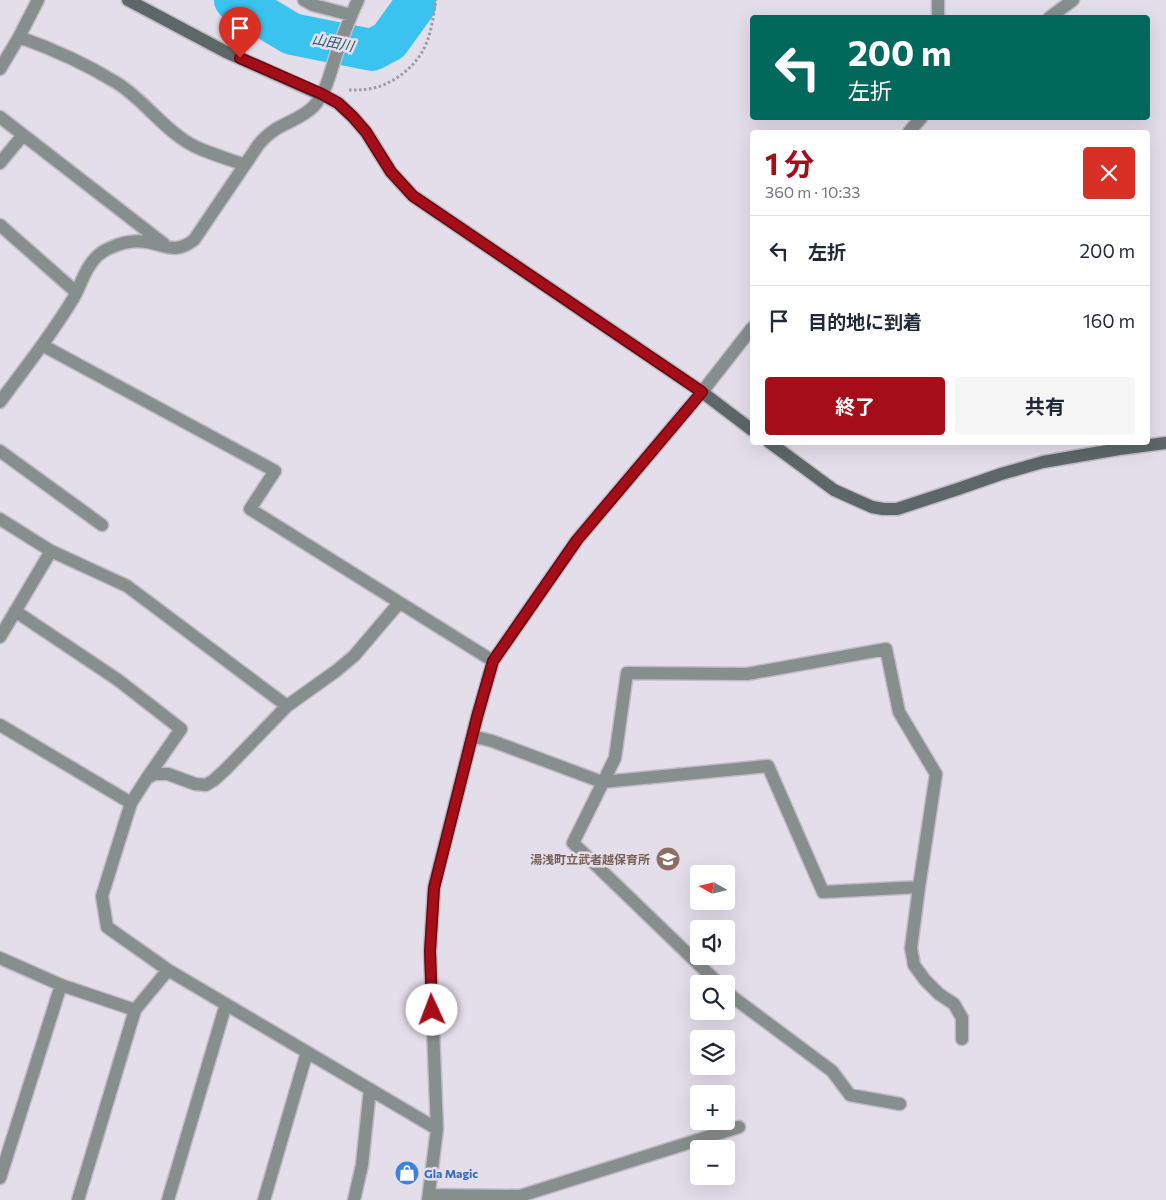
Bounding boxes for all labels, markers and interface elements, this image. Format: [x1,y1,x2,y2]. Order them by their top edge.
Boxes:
pin [219,7,261,58]
icon: arrive [226,14,254,42]
water label: 山田川 [311,30,357,55]
text: 200 m [848,30,951,73]
icon: left [765,35,830,100]
text: 左折 [848,77,892,104]
text: 1 分 [765,144,814,181]
button: close [1083,147,1135,199]
text: 360 m · 10:33 [765,182,860,201]
icon: left [765,237,793,265]
text: 200 m [1080,239,1135,262]
text: 左折 [808,240,846,263]
icon: arrive [765,307,793,335]
text: 160 m [1083,309,1135,332]
text: 目的地に到着 [808,310,922,333]
button: 終了 [765,377,945,435]
button: 共有 [955,377,1135,435]
school or university icon: 湯浅町立武者越保育所 [655,846,681,872]
place label: 湯浅町立武者越保育所 [530,852,650,866]
north arrow [690,865,735,910]
map controls [690,865,735,1185]
button: sound [690,920,735,965]
button: search [690,975,735,1020]
position arrow [405,983,457,1035]
button: layers [690,1030,735,1075]
button: + [690,1085,735,1130]
button: − [690,1140,735,1185]
shop icon: Gla Magic [394,1160,420,1186]
place label: Gla Magic [424,1166,478,1180]

